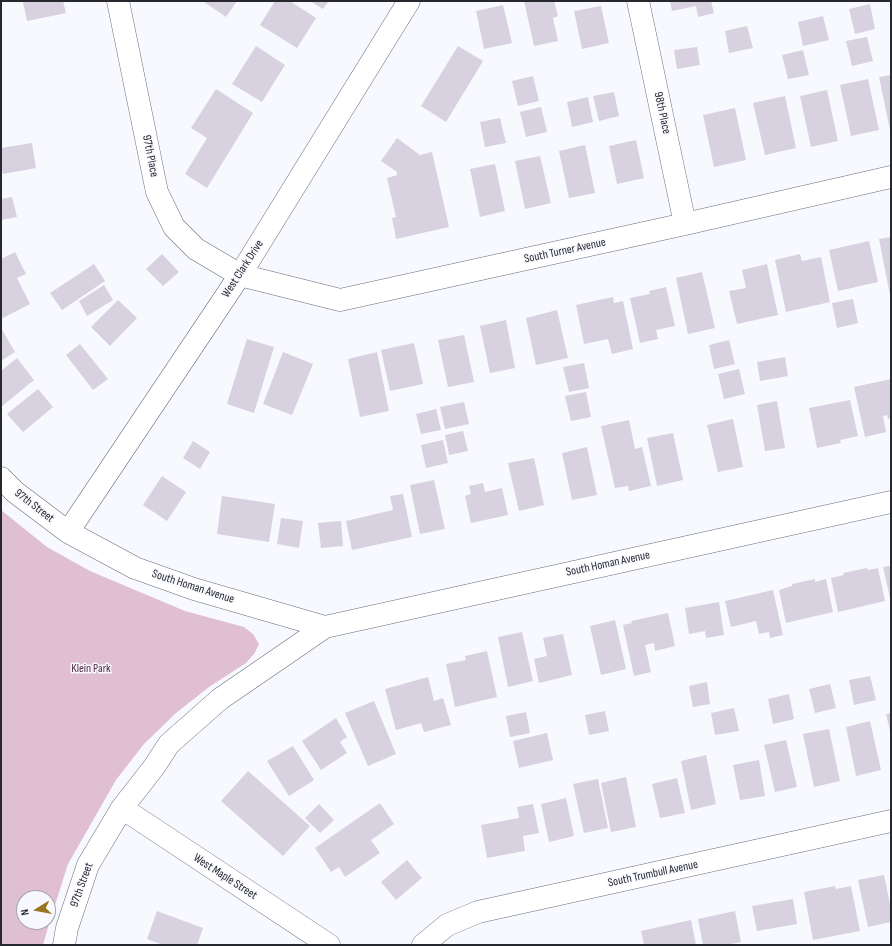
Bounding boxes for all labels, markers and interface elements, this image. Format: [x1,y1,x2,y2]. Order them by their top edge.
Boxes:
street label: 98th Place [651,91,673,135]
street label: 97th Place [139,134,161,178]
street label: South Turner Avenue [523,235,607,267]
street label: West Clark Drive [219,237,267,301]
street label: 97th Street [11,486,57,526]
street label: South Homan Avenue [565,548,651,580]
street label: South Homan Avenue [150,567,236,607]
park label: Klein Park [71,662,111,676]
street label: West Maple Street [190,851,260,903]
street label: South Trumbull Avenue [607,857,699,891]
street label: 97th Street [67,861,97,909]
north arrow [16,890,56,930]
text: N [18,908,32,916]

